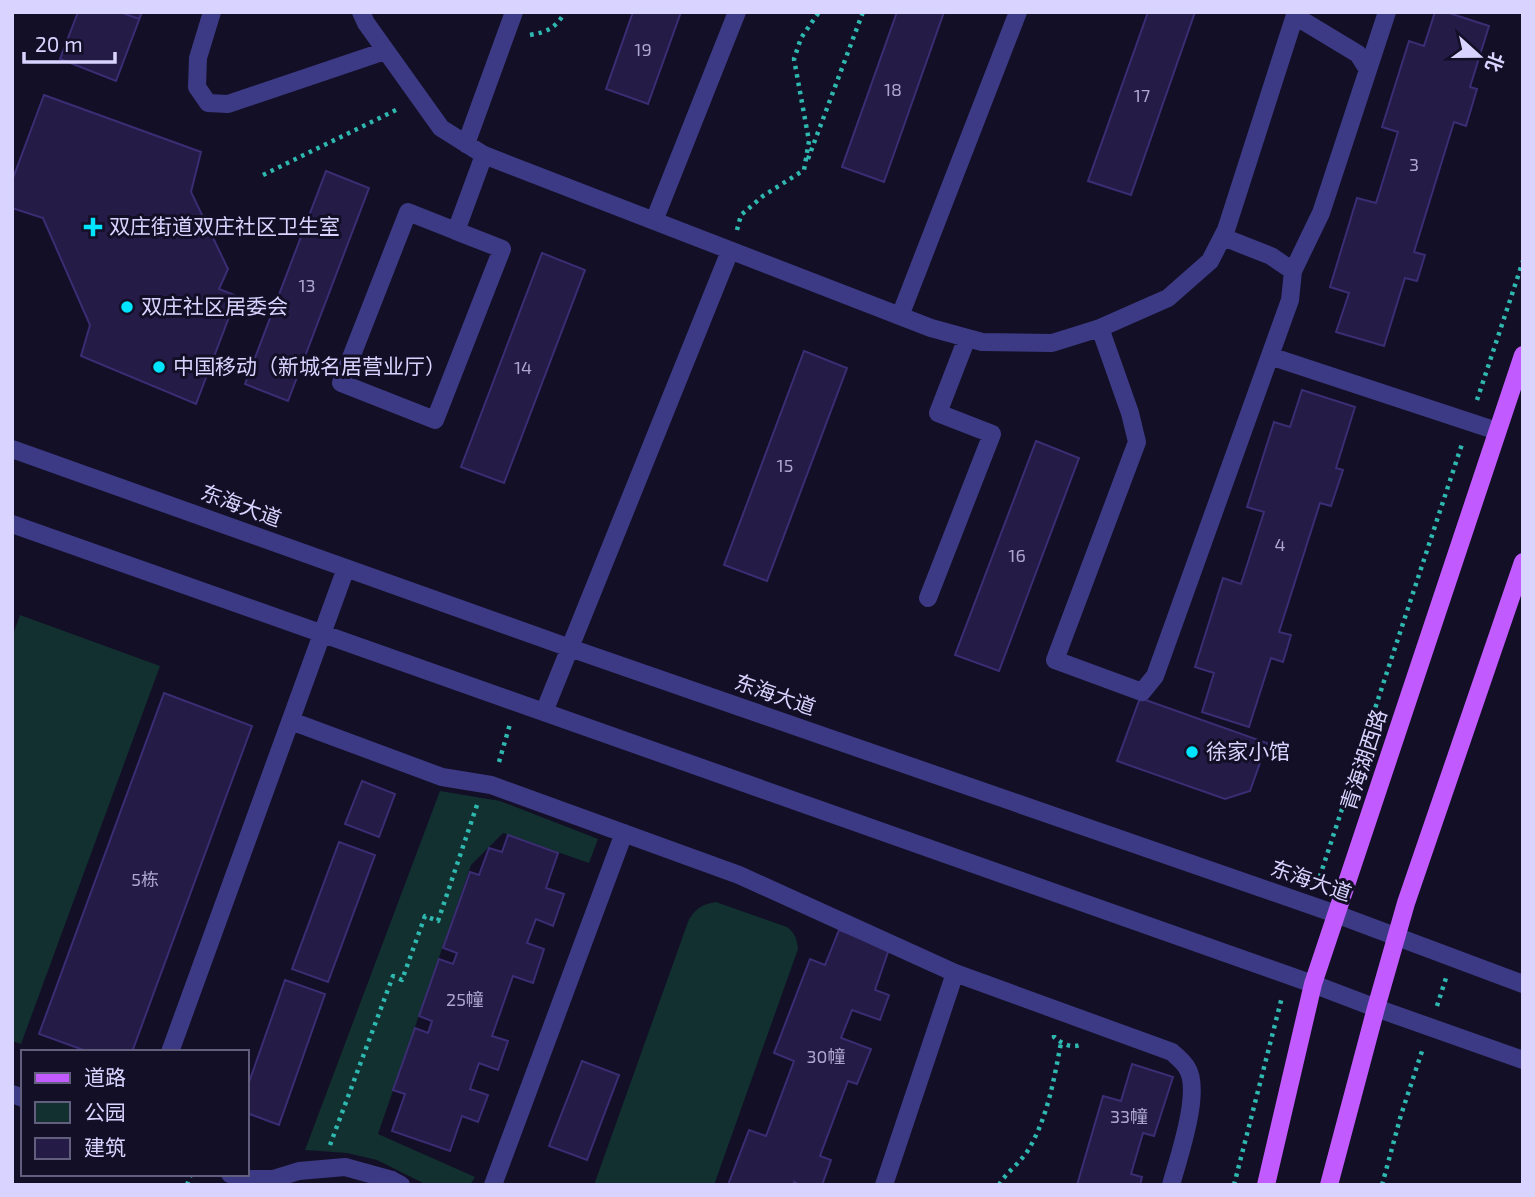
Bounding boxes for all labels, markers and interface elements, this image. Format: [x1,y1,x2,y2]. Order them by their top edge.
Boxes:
scale bar [24,21,116,65]
north arrow [1444,21,1514,91]
text: 20 m [35,31,83,56]
house number: 19 [634,38,652,60]
text: 北 [1481,49,1509,75]
house number: 18 [884,78,902,100]
house number: 17 [1134,84,1150,106]
house number: 3 [1409,153,1419,175]
place label: 双庄街道双庄社区卫生室 [109,213,340,238]
marker: 双庄街道双庄社区卫生室 [83,217,103,237]
house number: 13 [298,274,316,296]
place label: 双庄社区居委会 [141,293,288,318]
marker: 双庄社区居委会 [119,299,135,315]
place label: 中国移动（新城名居营业厅） [173,353,446,378]
house number: 14 [514,356,532,378]
marker: 中国移动（新城名居营业厅） [151,359,167,375]
house number: 15 [777,454,793,476]
street label: 东海大道 [198,478,285,531]
house number: 4 [1274,533,1286,555]
house number: 16 [1008,544,1026,566]
street label: 东海大道 [732,668,819,719]
street label: 青海湖西路 [1334,706,1391,813]
place label: 徐家小馆 [1206,738,1290,763]
marker: 徐家小馆 [1184,744,1200,760]
street label: 东海大道 [1268,854,1355,905]
house number: 5栋 [131,868,159,890]
house number: 25幢 [446,988,484,1010]
house number: 30幢 [807,1045,845,1067]
legend [21,1050,248,1176]
text: 道路 [84,1064,126,1089]
text: 公园 [84,1099,126,1124]
house number: 33幢 [1110,1105,1148,1127]
text: 建筑 [84,1134,126,1159]

